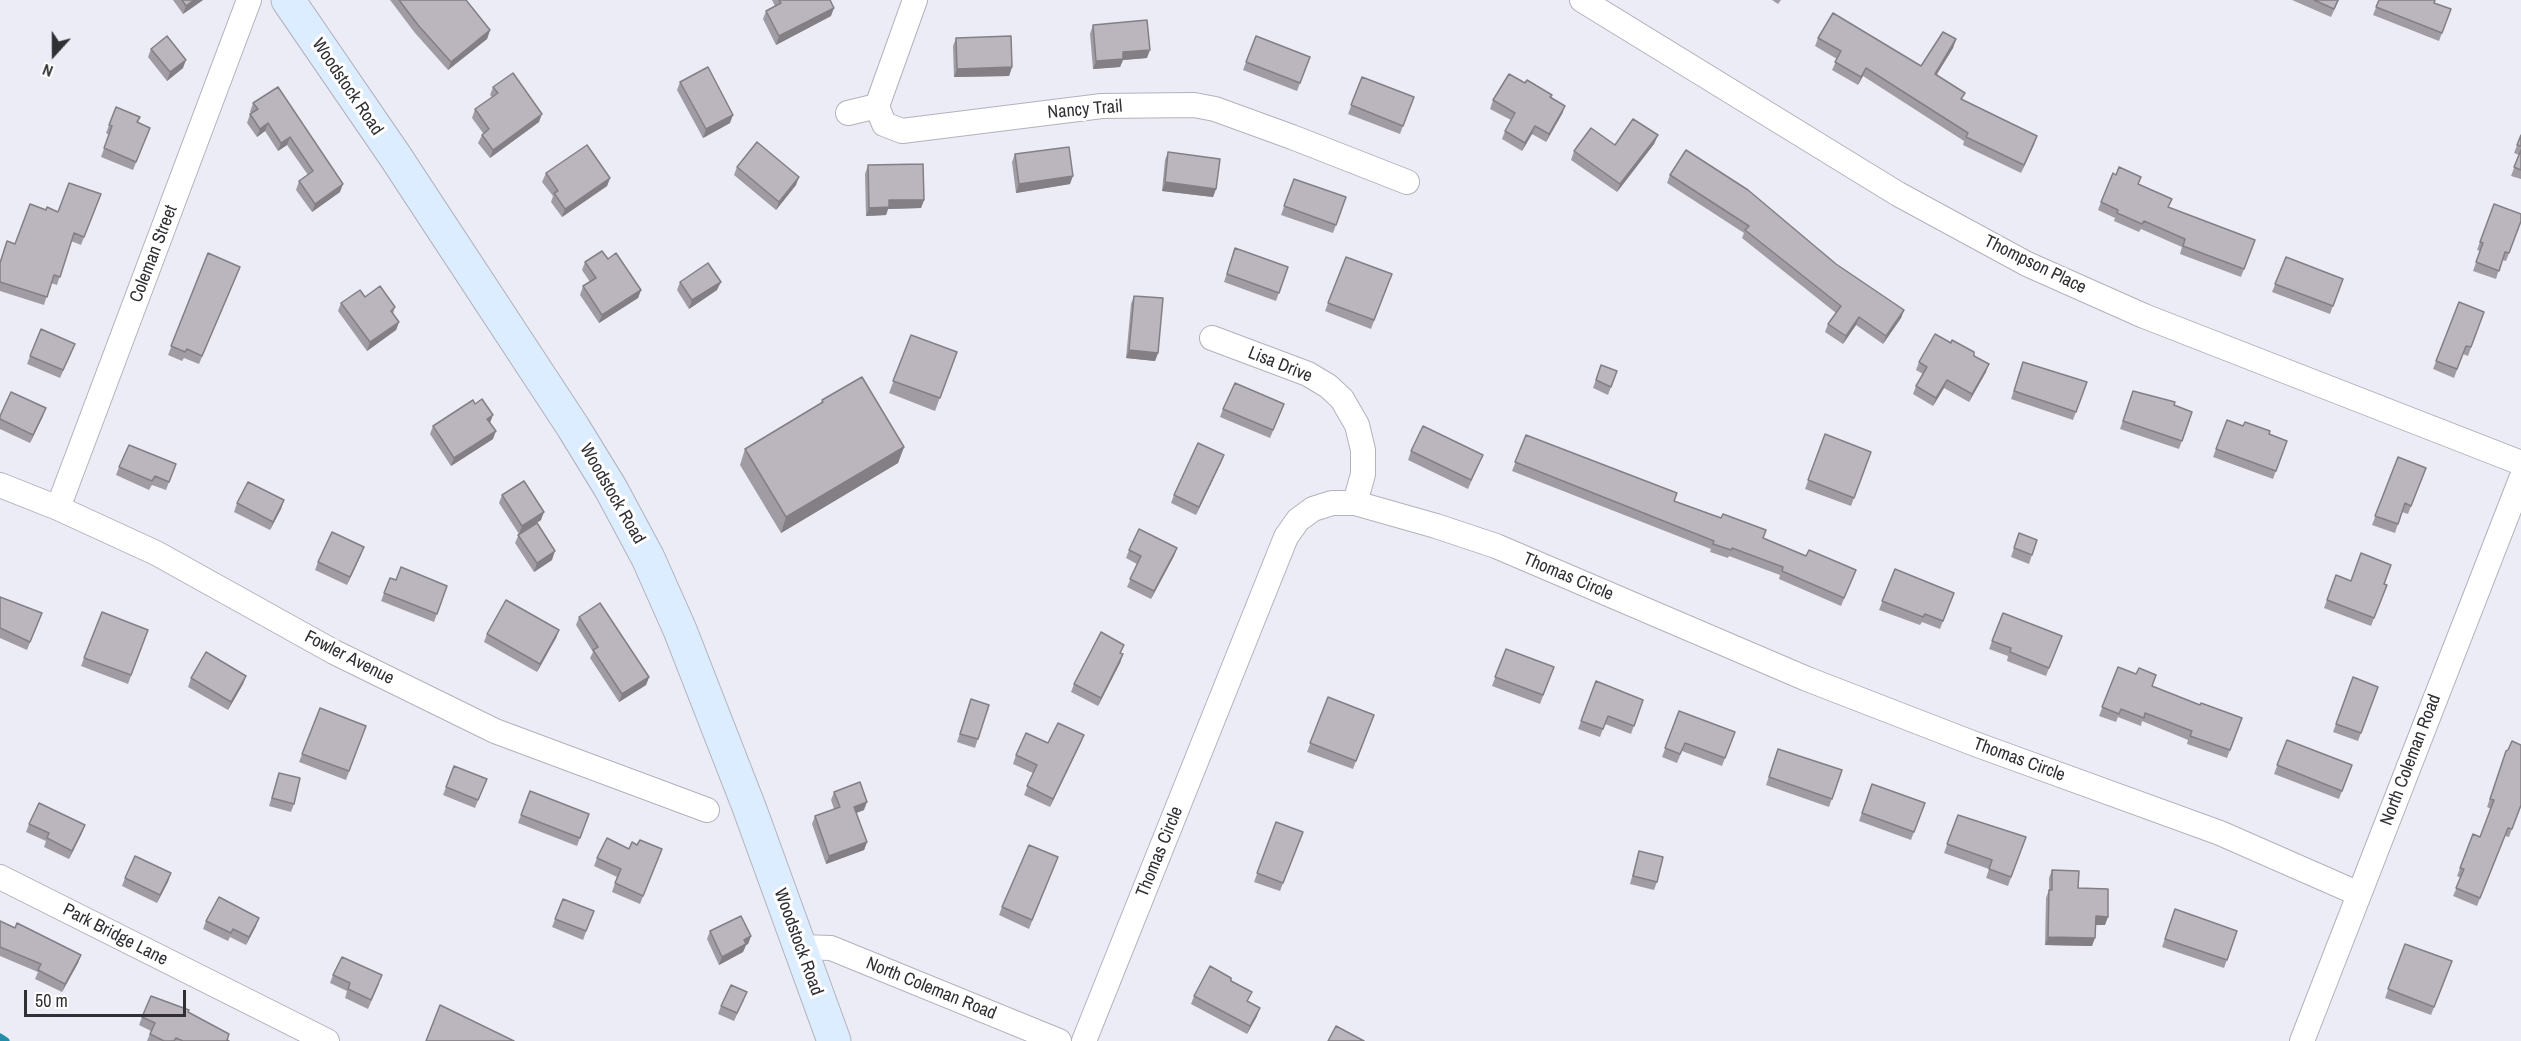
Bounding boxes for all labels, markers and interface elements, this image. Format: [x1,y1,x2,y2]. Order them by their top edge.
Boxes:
north arrow [24,24,84,84]
street label: Woodstock Road [307,34,387,140]
text: N [39,59,56,83]
street label: Nancy Trail [1047,96,1123,124]
street label: Coleman Street [126,202,182,306]
street label: Thompson Place [1980,231,2090,299]
street label: Lisa Drive [1245,342,1315,388]
street label: Woodstock Road [575,440,649,548]
street label: Thomas Circle [1520,548,1616,606]
street label: Fowler Avenue [301,626,397,690]
street label: North Coleman Road [2376,691,2446,829]
street label: Thomas Circle [1970,733,2068,787]
street label: Thomas Circle [1132,803,1188,901]
street label: Woodstock Road [769,886,827,998]
street label: Park Bridge Lane [59,899,171,971]
street label: North Coleman Road [863,953,999,1025]
scale bar [27,978,189,1016]
text: 50 m [35,988,68,1013]

